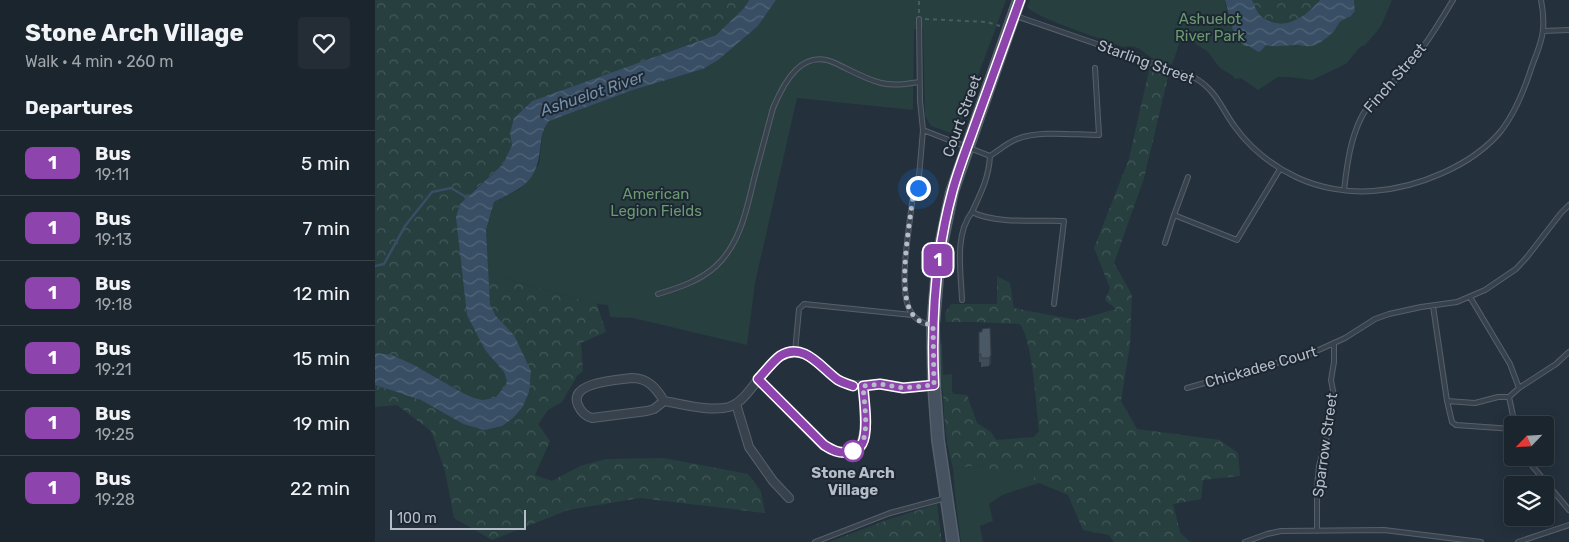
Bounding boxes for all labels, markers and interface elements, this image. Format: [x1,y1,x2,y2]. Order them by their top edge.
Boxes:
park label: Ashuelot River Park [1175,10,1245,45]
button: heart [298,17,350,69]
text: Stone Arch Village [25,19,244,47]
street label: Starling Street [1095,36,1197,88]
street label: Finch Street [1360,40,1430,116]
text: Walk · 4 min · 260 m [25,52,174,71]
water label: Ashuelot River [537,67,647,120]
street label: Court Street [939,72,985,160]
text: Departures [25,96,133,119]
text: Bus [95,142,131,165]
text: 1 [48,152,57,174]
text: 5 min [301,152,350,175]
text: 19:11 [95,165,129,184]
your location [906,176,931,201]
park label: American Legion Fields [610,185,702,220]
text: Bus [95,207,131,230]
text: 1 [48,217,57,239]
text: 7 min [303,217,350,240]
text: 19:13 [95,230,132,249]
line badge: 1 [922,244,954,276]
text: 1 [934,249,942,271]
text: Bus [95,272,131,295]
text: 1 [48,282,57,304]
text: 12 min [293,282,350,305]
text: 19:18 [95,295,132,314]
text: Bus [95,337,131,360]
street label: Chickadee Court [1203,342,1319,392]
text: 1 [48,347,57,369]
text: 15 min [293,347,350,370]
text: 19:21 [95,360,132,379]
street label: Sparrow Street [1309,392,1341,498]
text: Bus [95,402,131,425]
text: 1 [48,412,57,434]
text: 19 min [293,412,350,435]
north arrow [1504,416,1554,466]
map controls [1504,416,1554,526]
text: 19:25 [95,425,134,444]
marker: Stone Arch Village [842,440,864,462]
place label: Stone Arch Village [811,464,895,499]
text: Bus [95,467,131,490]
button: layers [1504,476,1554,526]
text: 1 [48,477,57,499]
text: 22 min [290,477,350,500]
text: 19:28 [95,490,135,509]
scale bar [390,507,526,530]
text: 100 m [397,510,437,527]

